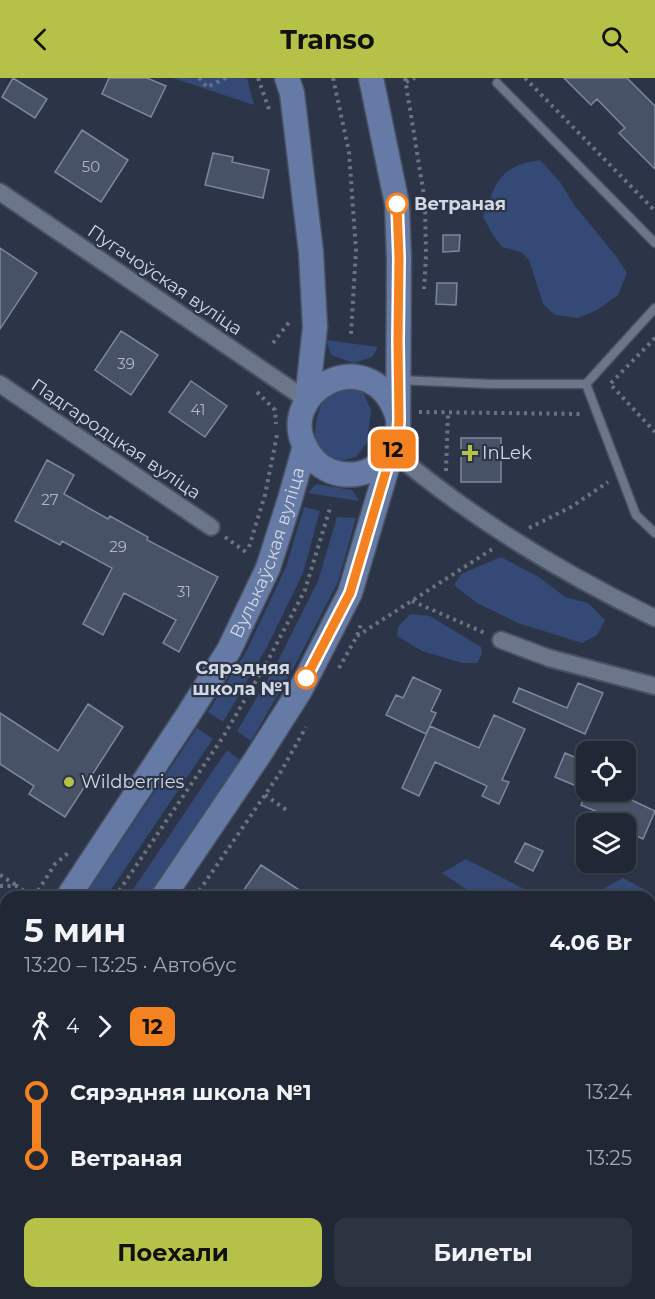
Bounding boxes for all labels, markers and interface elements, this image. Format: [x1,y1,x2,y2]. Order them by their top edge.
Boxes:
icon: back [24,23,57,56]
text: Transo [280,23,375,56]
icon: search [598,23,631,56]
house number: 50 [82,157,100,176]
marker: Ветраная [386,193,408,215]
place label: Ветраная [414,193,506,215]
street label: Пугачоўская вуліца [83,220,247,340]
house number: 39 [117,354,135,373]
street label: Падгародцкая вуліца [27,374,205,504]
house number: 41 [191,400,205,419]
line badge: 12 [366,430,420,469]
text: 12 [383,437,403,462]
place label: InLek [482,442,532,464]
marker: InLek [463,446,477,460]
street label: Вулькаўская вуліца [225,465,309,642]
house number: 27 [41,490,59,509]
house number: 29 [109,537,127,556]
house number: 31 [177,582,191,601]
place label: Сярэдняя школа №1 [192,657,290,700]
marker: Сярэдняя школа №1 [295,667,317,689]
map controls [576,741,636,873]
button: locate [576,741,636,801]
place label: Wildberries [81,771,185,793]
marker: Wildberries [62,775,76,789]
button: layers [576,813,636,873]
text: 5 мин [24,910,126,950]
text: 4.06 Br [549,929,632,956]
text: 13:20 – 13:25 · Автобус [24,953,236,977]
icon: walk [24,1010,57,1043]
icon: forward [88,1010,121,1043]
text: 4 [66,1014,79,1038]
text: 12 [142,1014,163,1039]
text: Сярэдняя школа №1 [70,1079,312,1106]
text: 13:24 [585,1080,632,1104]
text: Ветраная [70,1145,183,1172]
text: 13:25 [587,1146,632,1170]
button: Поехали [24,1218,322,1287]
button: Билеты [334,1218,632,1287]

